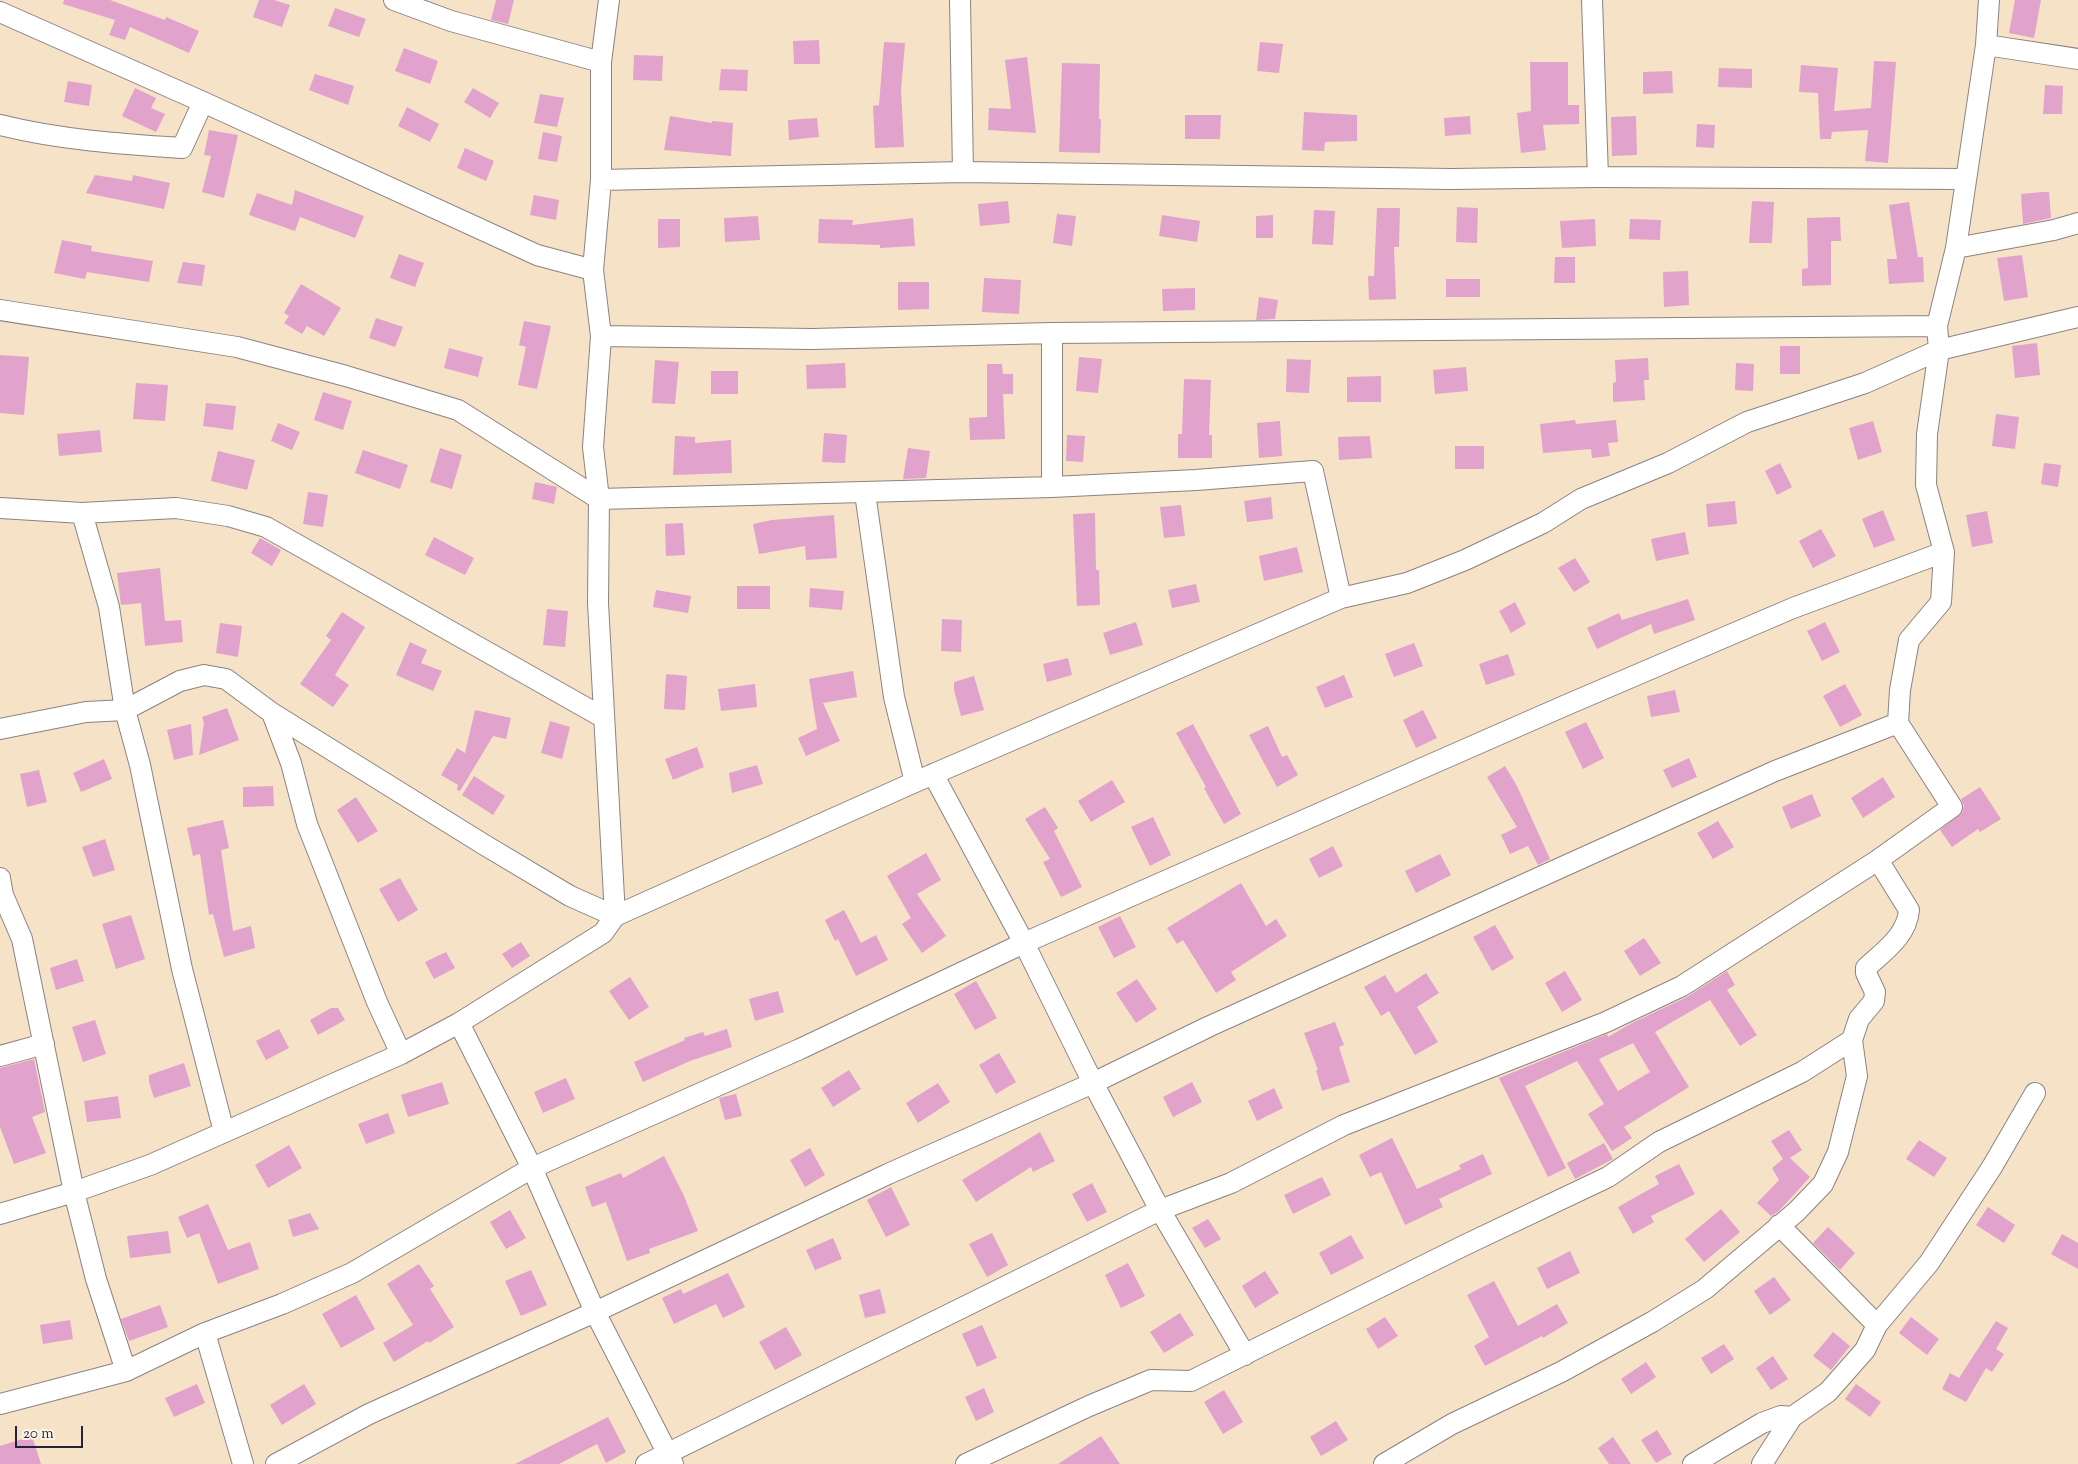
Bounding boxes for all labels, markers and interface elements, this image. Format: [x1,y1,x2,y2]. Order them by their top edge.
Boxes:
scale bar [18,1416,85,1448]
text: 20 m [23,1424,54,1445]

